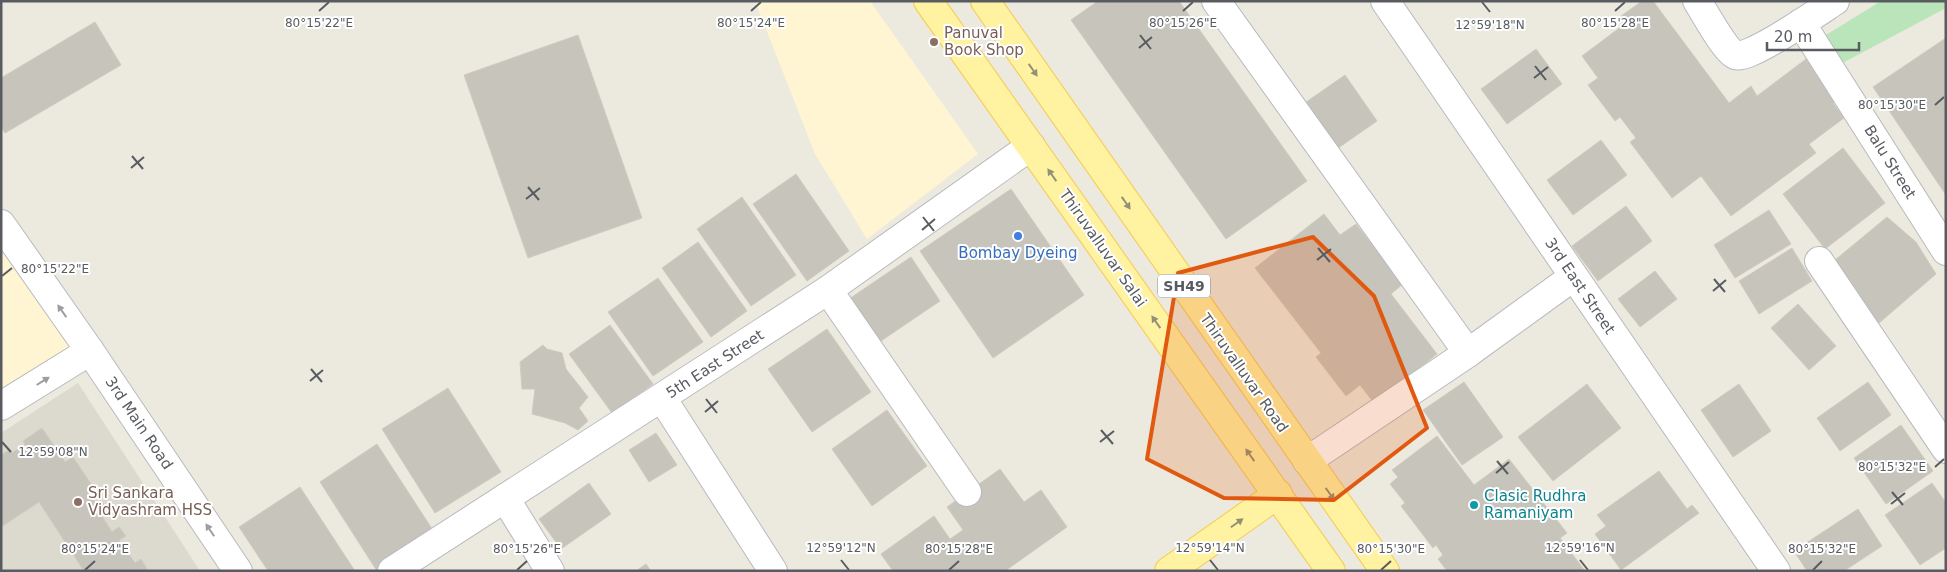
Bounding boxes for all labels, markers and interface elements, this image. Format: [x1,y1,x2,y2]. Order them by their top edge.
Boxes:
text: 80°15'22"E [285,16,353,30]
text: 80°15'24"E [717,16,785,30]
text: 80°15'26"E [1149,16,1217,30]
text: 80°15'28"E [1581,16,1649,30]
text: 12°59'18"N [1455,18,1525,32]
scale bar [1767,20,1860,52]
place label: Panuval Book Shop [944,24,1024,59]
text: 20 m [1774,28,1812,46]
marker: Panuval Book Shop [928,36,940,48]
one-way arrow [1028,63,1038,77]
text: 80°15'30"E [1858,98,1926,112]
street label: Balu Street [1860,122,1920,202]
one-way arrow [1047,168,1057,182]
street label: Thiruvalluvar Salai [1055,185,1150,310]
one-way arrow [1121,196,1131,210]
marker: Bombay Dyeing [1012,230,1024,242]
street label: 3rd East Street [1541,234,1619,338]
place label: Bombay Dyeing [958,244,1078,262]
text: 80°15'22"E [21,262,89,276]
road number: SH49 [1158,274,1210,298]
one-way arrow [57,304,67,318]
street label: Thiruvalluvar Road [1196,309,1292,436]
one-way arrow [1151,315,1161,329]
street label: 5th East Street [663,326,767,402]
street label: 3rd Main Road [101,373,177,473]
one-way arrow [36,376,49,385]
text: 12°59'08"N [18,445,88,459]
one-way arrow [1245,448,1255,461]
text: 80°15'32"E [1858,460,1926,474]
place label: Sri Sankara Vidyashram HSS [88,484,212,519]
one-way arrow [1325,487,1335,501]
place label: Clasic Rudhra Ramaniyam [1484,487,1586,522]
marker: Sri Sankara Vidyashram HSS [72,496,84,508]
marker: Clasic Rudhra Ramaniyam [1468,499,1480,511]
one-way arrow [1231,518,1244,528]
one-way arrow [206,524,215,537]
text: 12°59'12"N [806,541,876,555]
text: 12°59'14"N [1175,541,1245,555]
text: 12°59'16"N [1545,541,1615,555]
text: 80°15'24"E [61,542,129,556]
text: 80°15'26"E [493,542,561,556]
text: 80°15'28"E [925,542,993,556]
text: 80°15'30"E [1357,542,1425,556]
text: 80°15'32"E [1788,542,1856,556]

